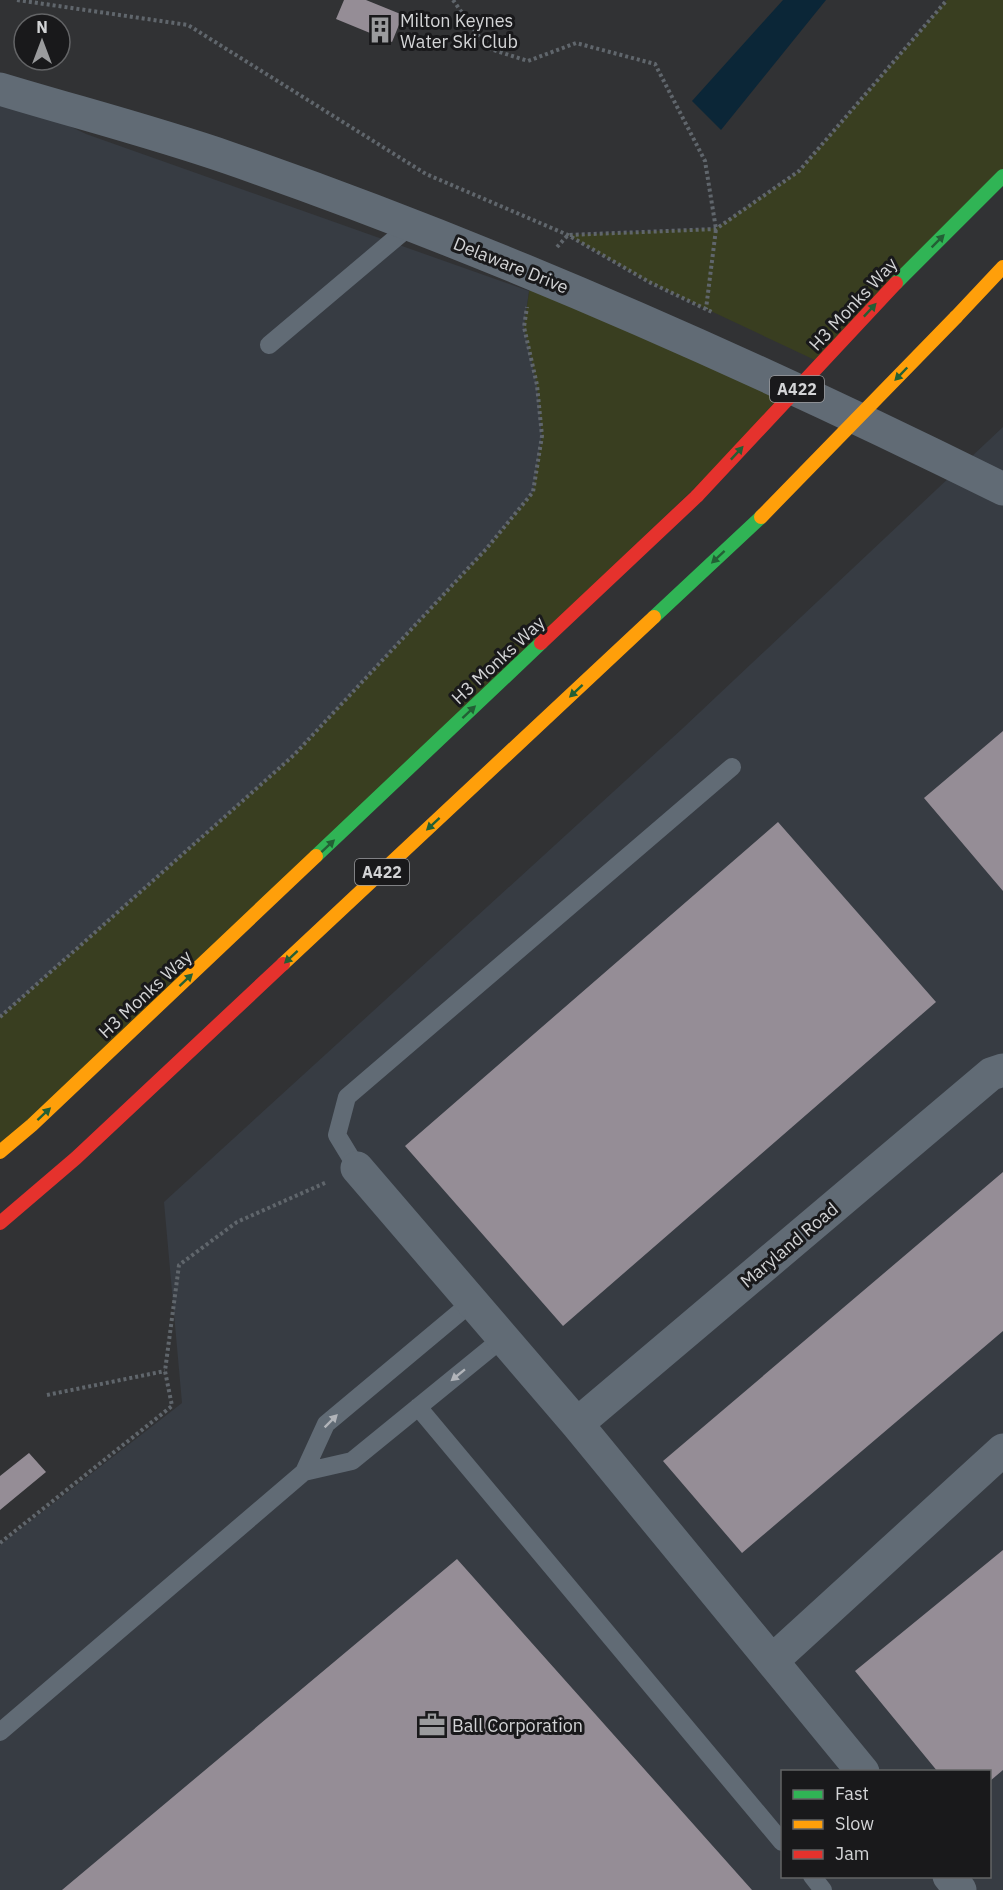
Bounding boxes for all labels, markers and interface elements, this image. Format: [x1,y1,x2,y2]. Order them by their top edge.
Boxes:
place label: Milton Keynes Water Ski Club [400,9,518,53]
north arrow [12,12,72,72]
building icon: Milton Keynes Water Ski Club [365,15,395,45]
text: N [36,17,48,37]
street label: Delaware Drive [450,231,572,299]
one-way arrow [930,235,944,249]
street label: H3 Monks Way [804,252,902,356]
one-way arrow [863,303,877,318]
one-way arrow [894,367,908,381]
road number: A422 [770,376,824,402]
one-way arrow [730,446,743,461]
one-way arrow [711,550,726,563]
street label: H3 Monks Way [446,611,550,709]
one-way arrow [569,683,583,697]
one-way arrow [462,705,477,719]
one-way arrow [426,817,441,831]
one-way arrow [320,839,335,853]
road number: A422 [355,859,409,885]
street label: H3 Monks Way [93,945,197,1043]
one-way arrow [284,950,299,963]
one-way arrow [178,973,193,987]
one-way arrow [37,1107,52,1121]
street label: Maryland Road [735,1197,843,1293]
one-way arrow [451,1368,466,1381]
one-way arrow [324,1414,338,1428]
office icon: Ball Corporation [417,1710,447,1740]
place label: Ball Corporation [452,1714,583,1737]
legend [781,1770,991,1878]
text: Fast [835,1782,869,1805]
text: Slow [835,1812,874,1835]
text: Jam [835,1842,870,1865]

